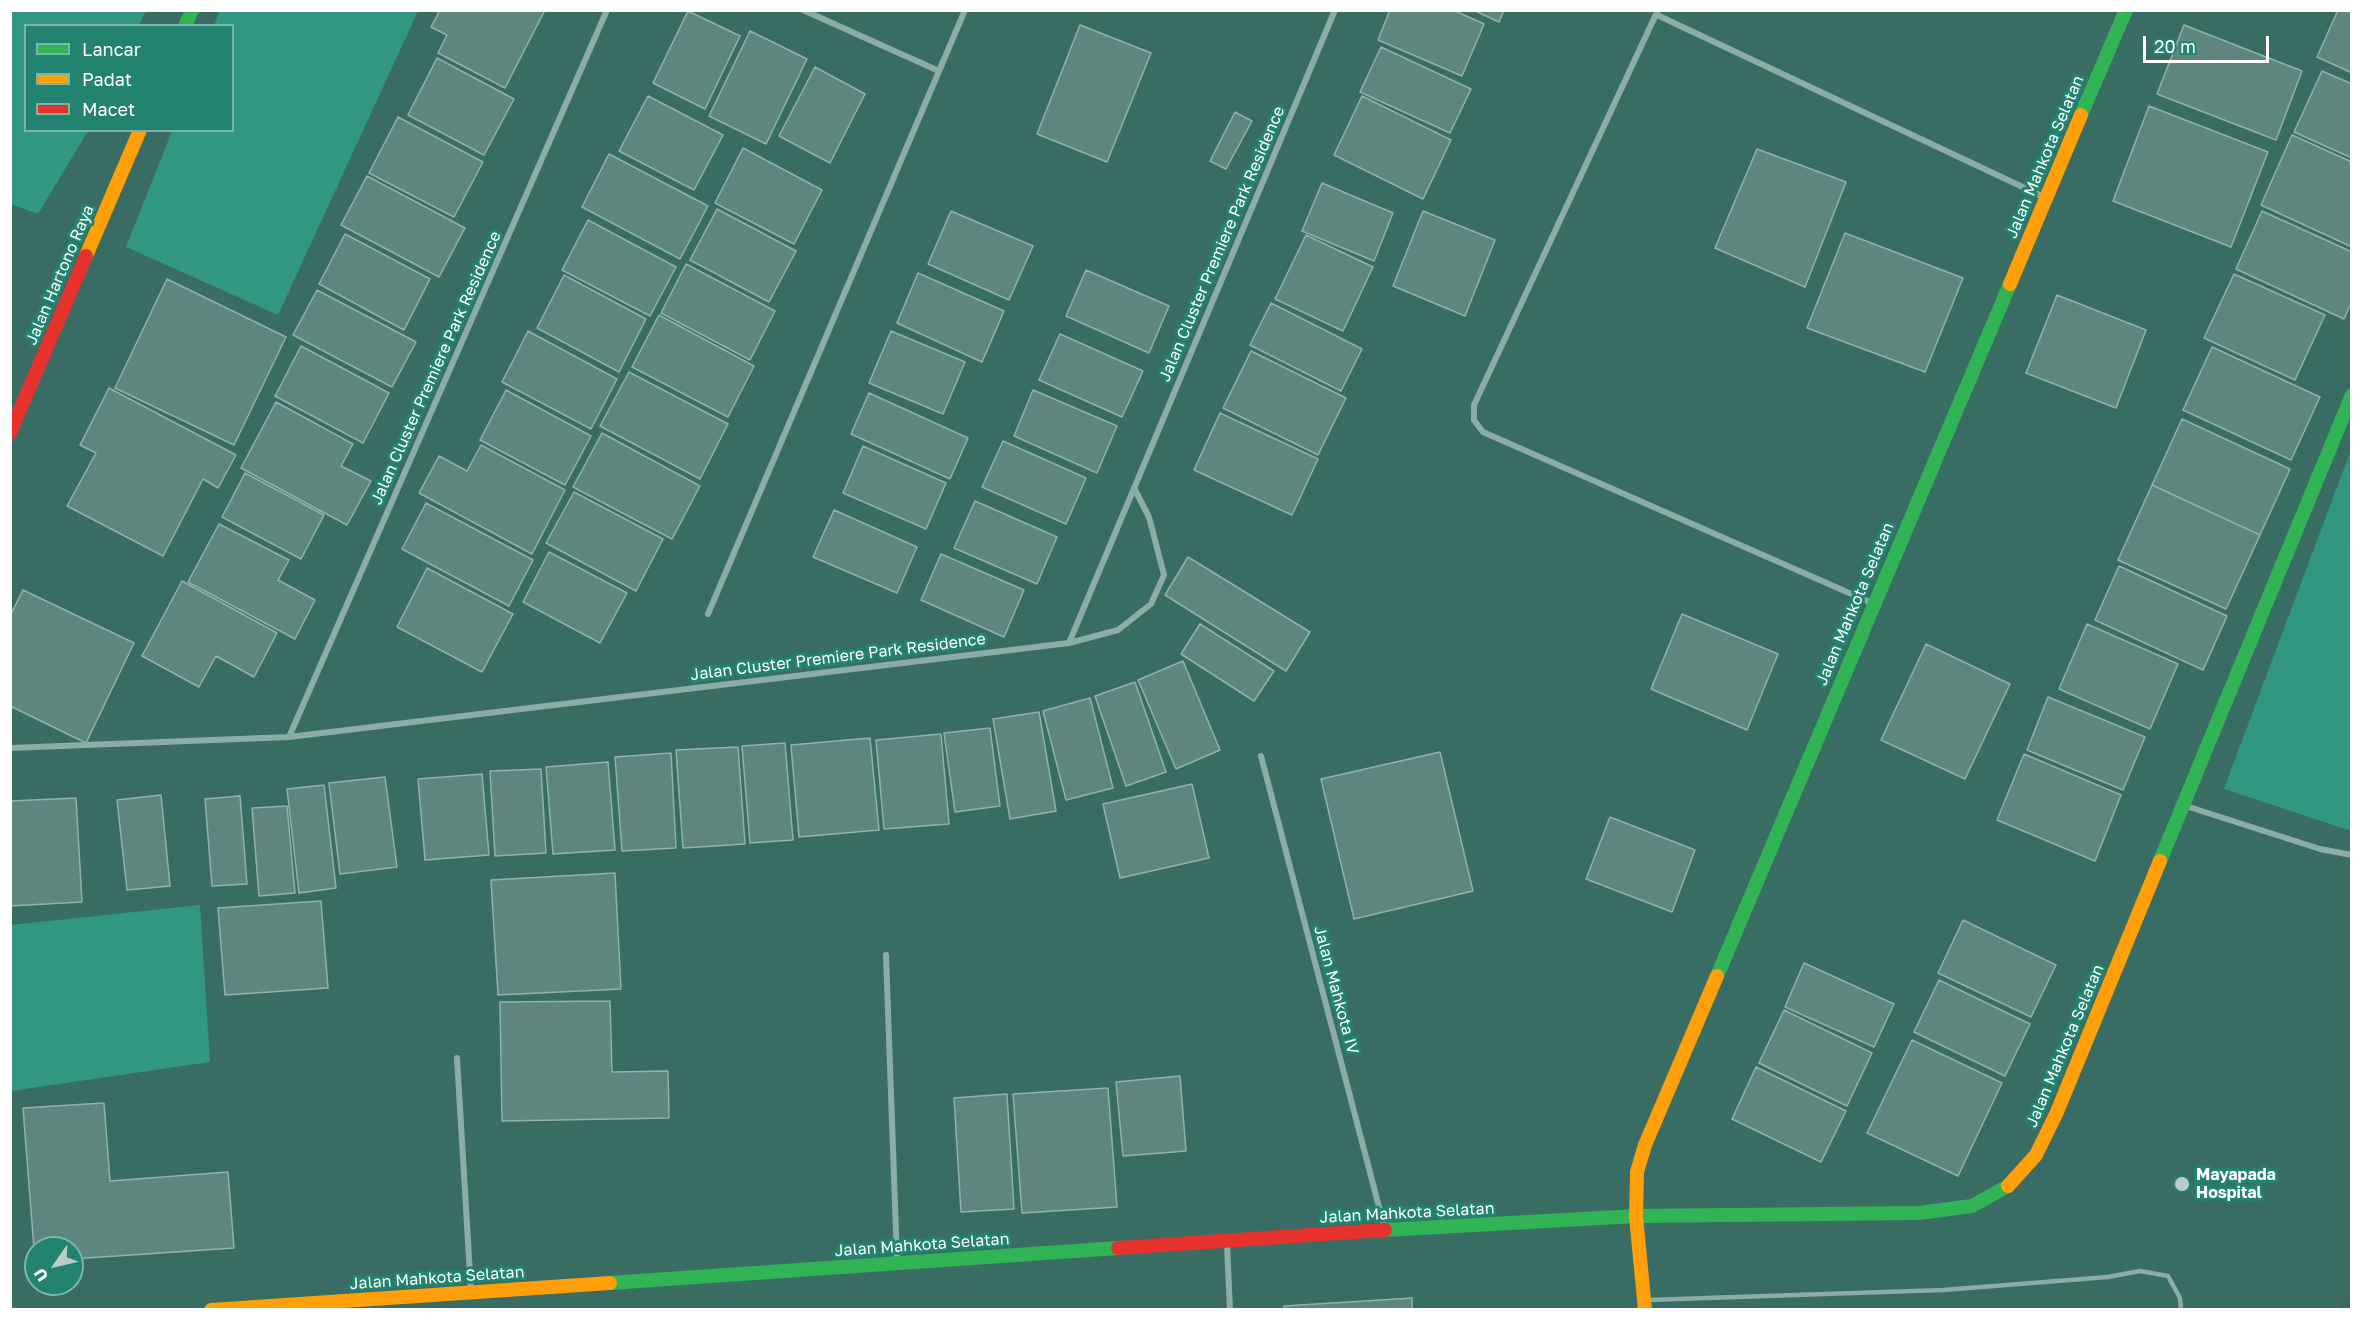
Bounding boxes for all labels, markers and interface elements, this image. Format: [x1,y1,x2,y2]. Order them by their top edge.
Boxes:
legend [24,24,234,132]
scale bar [2146,24,2272,62]
text: 20 m [2154,35,2196,57]
text: Lancar [82,38,141,60]
text: Padat [82,68,132,90]
street label: Jalan Mahkota Selatan [2002,73,2088,241]
text: Macet [82,98,135,120]
street label: Jalan Cluster Premiere Park Residence [1155,103,1289,385]
street label: Jalan Hartono Raya [22,202,98,348]
street label: Jalan Cluster Premiere Park Residence [367,228,505,508]
street label: Jalan Mahkota Selatan [1812,520,1898,688]
street label: Jalan Cluster Premiere Park Residence [689,629,987,685]
street label: Jalan Mahkota IV [1310,924,1362,1056]
street label: Jalan Mahkota Selatan [2022,962,2108,1130]
place label: Mayapada Hospital [2196,1165,2276,1203]
marker: Mayapada Hospital [2173,1175,2191,1193]
street label: Jalan Mahkota Selatan [1319,1199,1495,1227]
street label: Jalan Mahkota Selatan [834,1229,1010,1261]
north arrow [24,1236,84,1296]
street label: Jalan Mahkota Selatan [349,1262,525,1294]
text: U [29,1265,52,1285]

